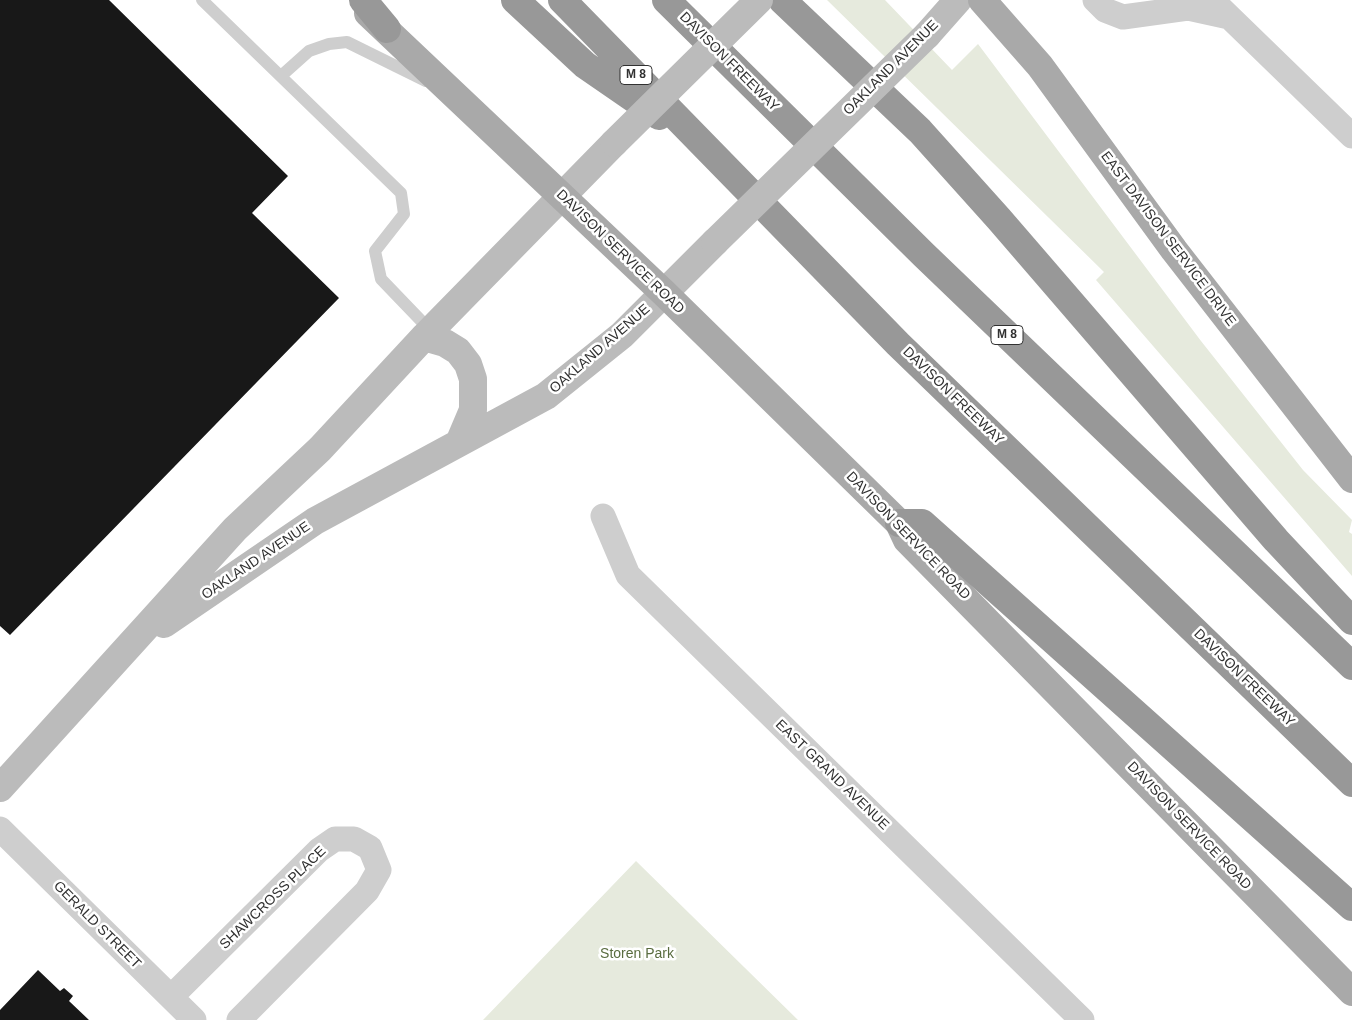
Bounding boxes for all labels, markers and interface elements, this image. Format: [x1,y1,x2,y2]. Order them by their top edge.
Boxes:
street label: DAVISON FREEWAY [676,9,782,115]
street label: OAKLAND AVENUE [840,17,942,119]
road number: M 8 [620,66,652,84]
street label: EAST DAVISON SERVICE DRIVE [1097,148,1239,330]
street label: DAVISON SERVICE ROAD [553,186,687,318]
street label: OAKLAND AVENUE [546,301,654,397]
road number: M 8 [991,326,1023,344]
street label: DAVISON FREEWAY [899,344,1007,448]
street label: DAVISON SERVICE ROAD [842,469,974,603]
street label: OAKLAND AVENUE [199,518,313,604]
street label: DAVISON FREEWAY [1190,626,1298,730]
street label: EAST GRAND AVENUE [772,716,892,834]
street label: DAVISON SERVICE ROAD [1123,759,1255,893]
street label: SHAWCROSS PLACE [216,843,330,953]
street label: GERALD STREET [50,878,144,972]
park label: Storen Park [600,946,674,962]

